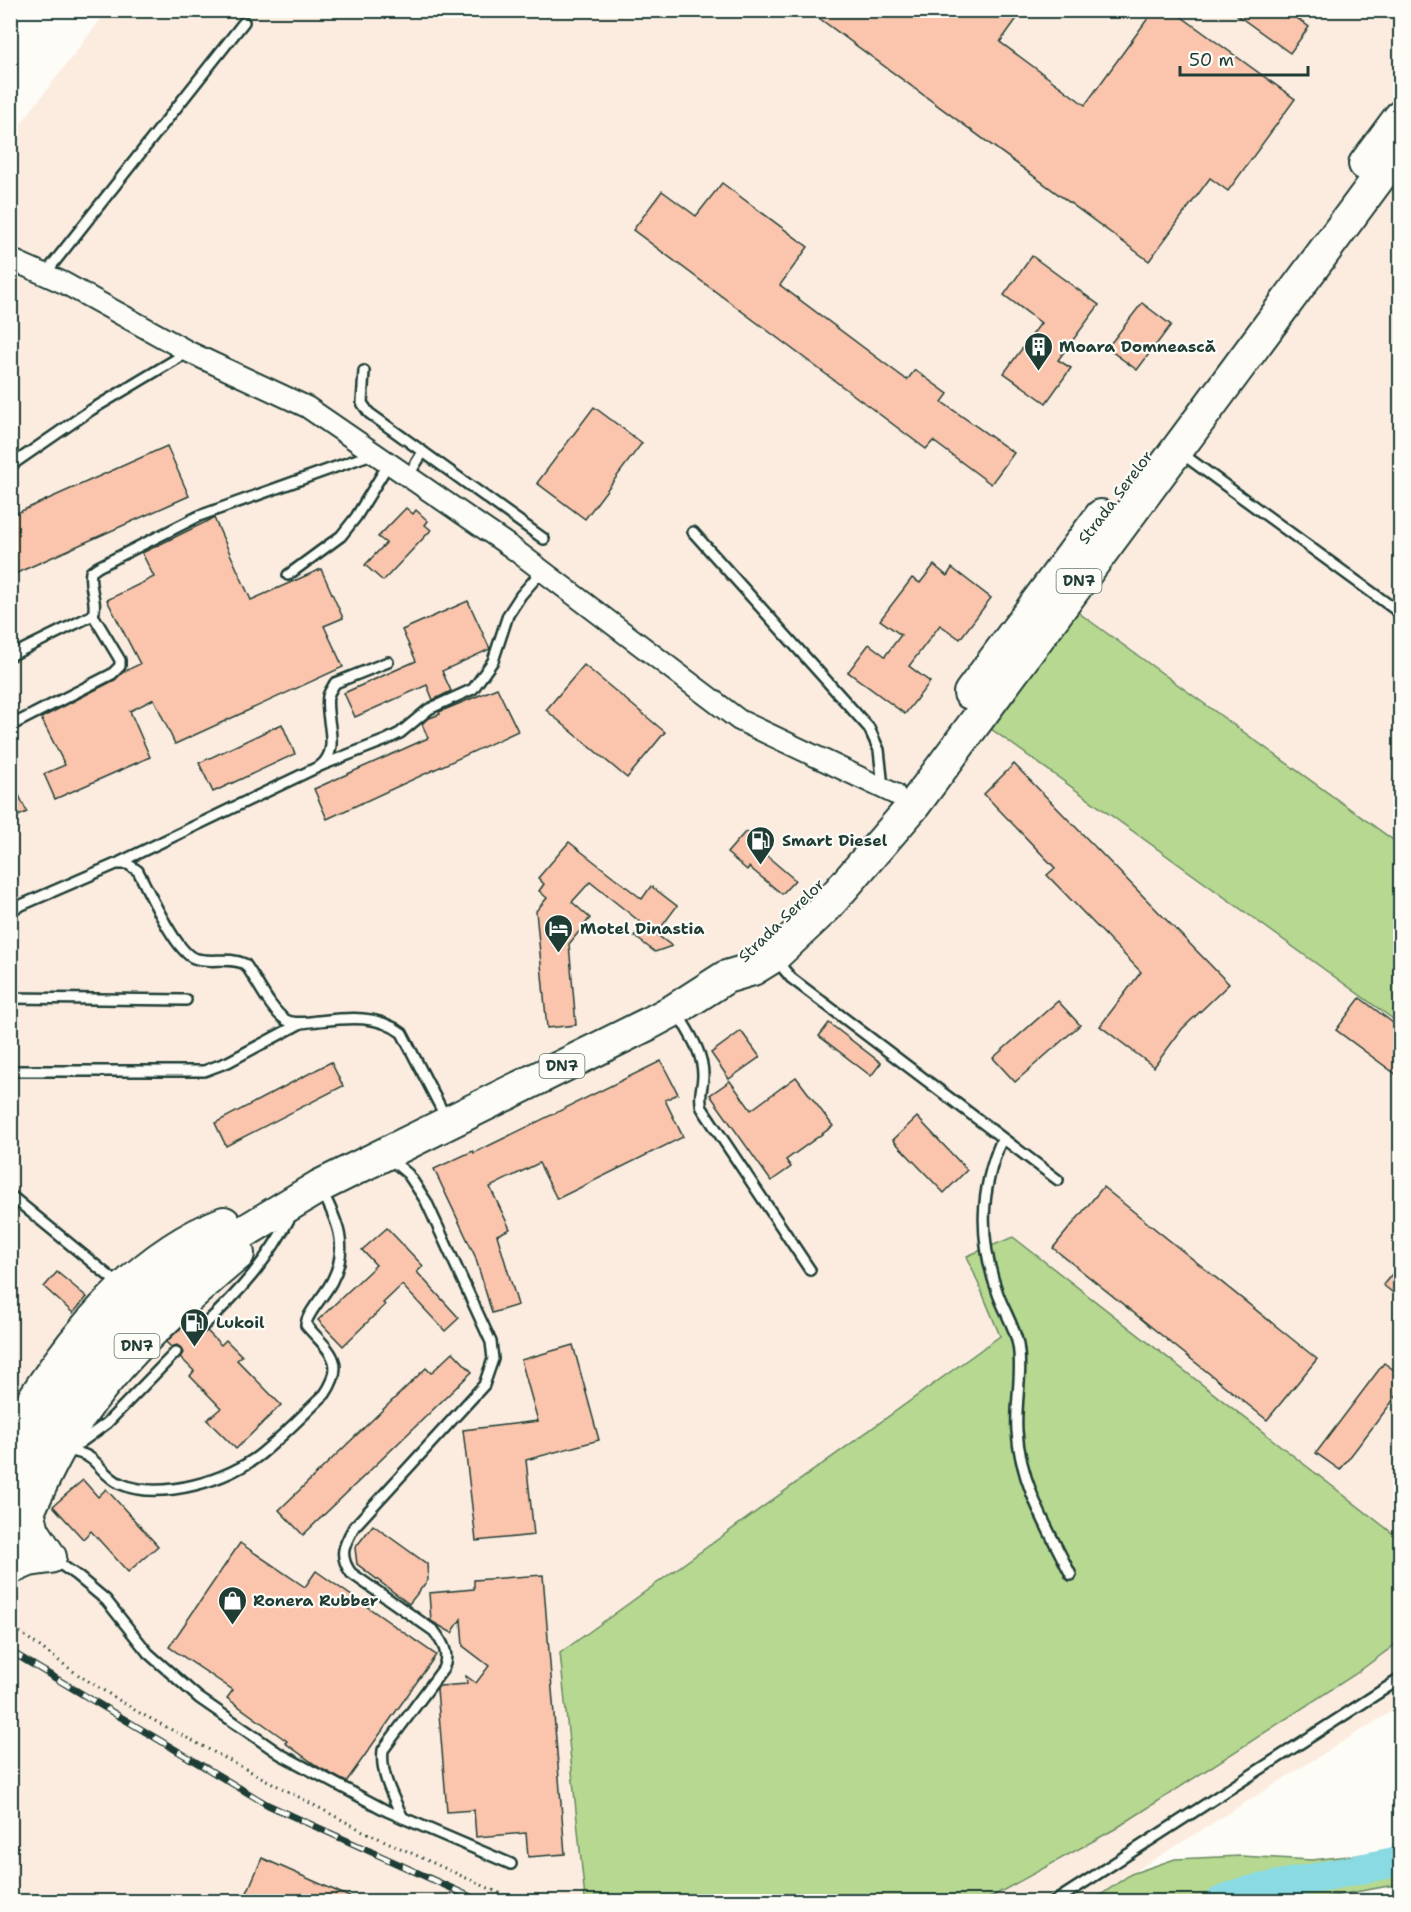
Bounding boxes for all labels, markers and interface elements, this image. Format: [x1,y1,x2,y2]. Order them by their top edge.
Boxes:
scale bar [1180,39,1308,77]
text: 50 m [1189,48,1234,72]
building icon: Moara Domnească [1022,330,1054,372]
place label: Moara Domnească [1059,336,1216,357]
street label: Strada Serelor [1073,446,1158,548]
road number: DN7 [1056,569,1102,593]
fuel station icon: Smart Diesel [745,824,777,866]
place label: Smart Diesel [782,830,888,851]
street label: Strada Serelor [734,874,829,967]
hotel icon: Motel Dinastia [543,912,575,954]
place label: Motel Dinastia [580,918,705,939]
road number: DN7 [540,1054,584,1078]
fuel station icon: Lukoil [179,1306,211,1348]
place label: Lukoil [216,1312,265,1333]
road number: DN7 [114,1334,160,1358]
shop icon: Ronera Rubber [216,1584,248,1626]
place label: Ronera Rubber [253,1590,379,1611]

